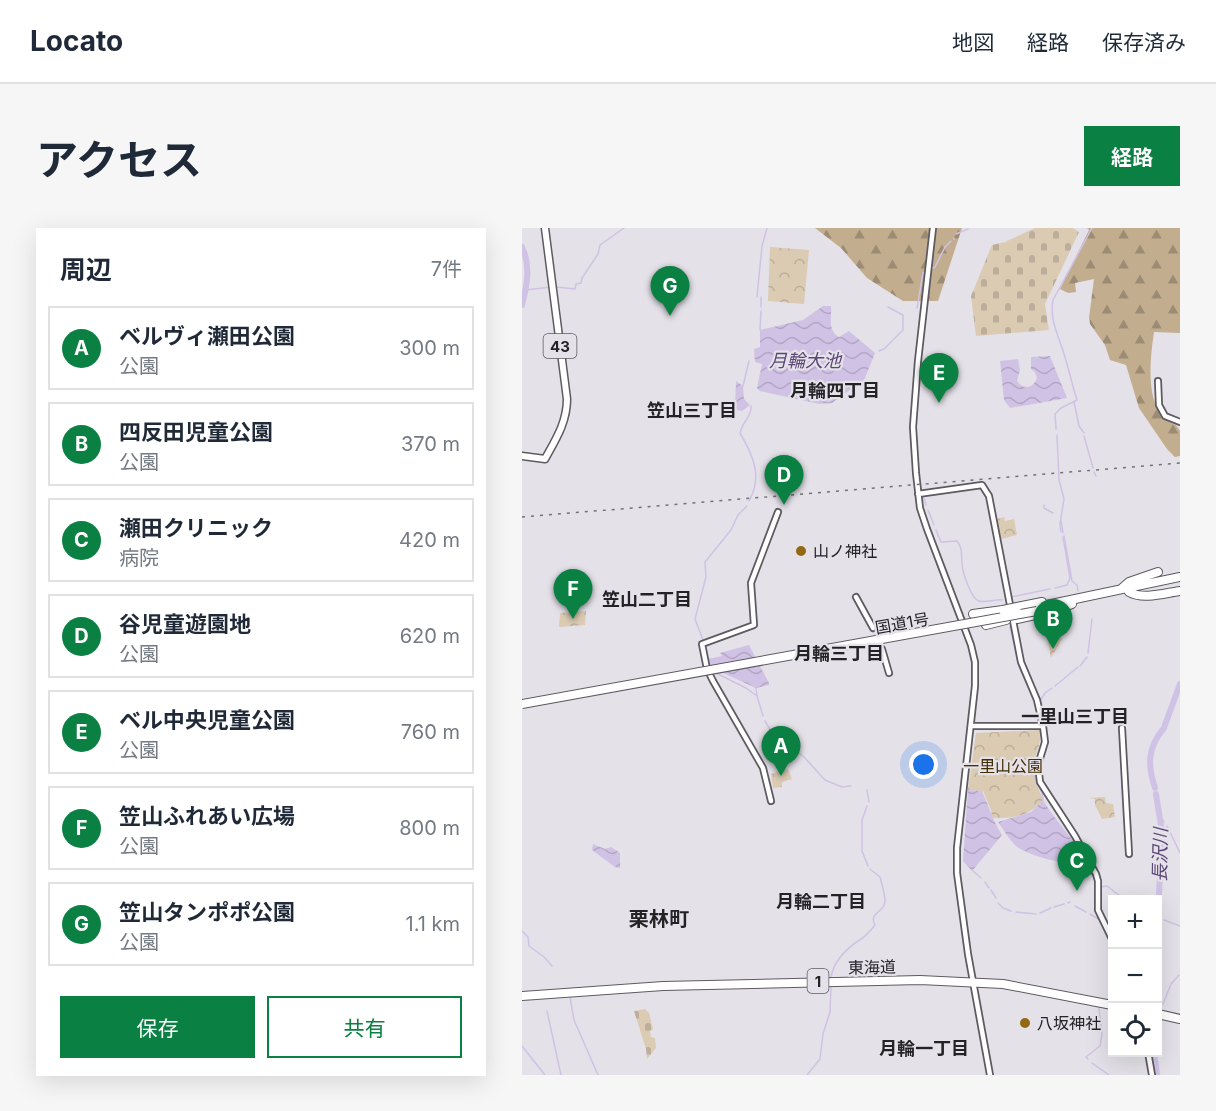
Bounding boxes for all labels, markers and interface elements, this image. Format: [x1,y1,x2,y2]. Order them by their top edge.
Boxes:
text: Locato [30,24,123,58]
text: 地図 [952,30,994,55]
text: 経路 [1027,30,1069,55]
text: 保存済み [1102,30,1186,55]
button: 経路 [1084,126,1180,186]
text: アクセス [36,134,202,185]
text: 周辺 [60,254,112,285]
text: 7件 [431,257,462,281]
pin: G [650,266,690,316]
text: ベルヴィ瀬田公園 [119,323,295,349]
road number: 43 [544,334,576,358]
text: A [74,336,89,360]
text: 300 m [399,336,460,360]
water label: 月輪大池 [769,350,843,371]
text: 公園 [119,354,159,378]
pin: E [920,354,958,403]
district label: 月輪四丁目 [790,380,880,401]
district label: 笠山三丁目 [647,400,737,421]
text: 四反田児童公園 [119,419,273,445]
text: B [75,432,88,456]
text: 370 m [401,432,460,456]
text: 公園 [119,450,159,474]
pin: D [764,456,804,505]
text: 瀬田クリニック [119,515,273,541]
text: C [74,528,89,552]
text: 420 m [399,528,460,552]
place label: 山ノ神社 [813,541,877,561]
marker: 山ノ神社 [794,544,808,558]
text: 病院 [119,546,159,570]
pin: F [554,570,592,619]
district label: 笠山二丁目 [602,589,692,610]
pin: B [1034,600,1072,649]
street label: 国道1号 [873,608,931,638]
text: 谷児童遊園地 [119,611,251,637]
text: D [74,624,89,648]
text: 620 m [400,624,460,648]
text: 公園 [119,642,159,666]
district label: 月輪三丁目 [794,643,884,664]
district label: 一里山三丁目 [1021,706,1129,727]
text: ベル中央児童公園 [119,707,295,733]
text: E [75,720,88,744]
text: 760 m [401,720,460,744]
pin: A [762,726,800,776]
text: 公園 [119,738,159,762]
your location [909,750,938,779]
park label: 一里山公園 [963,756,1043,776]
text: 笠山ふれあい広場 [119,803,295,829]
text: F [76,816,87,840]
text: 800 m [399,816,460,840]
water label: 長沢川 [1149,826,1171,882]
text: 公園 [119,834,159,858]
pin: C [1058,842,1096,891]
district label: 月輪二丁目 [776,891,866,912]
map controls [1108,895,1162,1057]
button: + [1108,895,1162,949]
text: 笠山タンポポ公園 [119,899,295,925]
district label: 栗林町 [629,907,689,931]
text: G [74,912,89,936]
text: 1.1 km [406,912,460,936]
text: 公園 [119,930,159,954]
button: − [1108,949,1162,1003]
street label: 東海道 [848,957,896,977]
road number: 1 [808,969,828,993]
button: 保存 [60,996,255,1058]
button: 共有 [267,996,462,1058]
button: locate [1108,1003,1162,1057]
place label: 八坂神社 [1037,1013,1101,1033]
marker: 八坂神社 [1018,1016,1032,1030]
district label: 月輪一丁目 [879,1038,969,1059]

